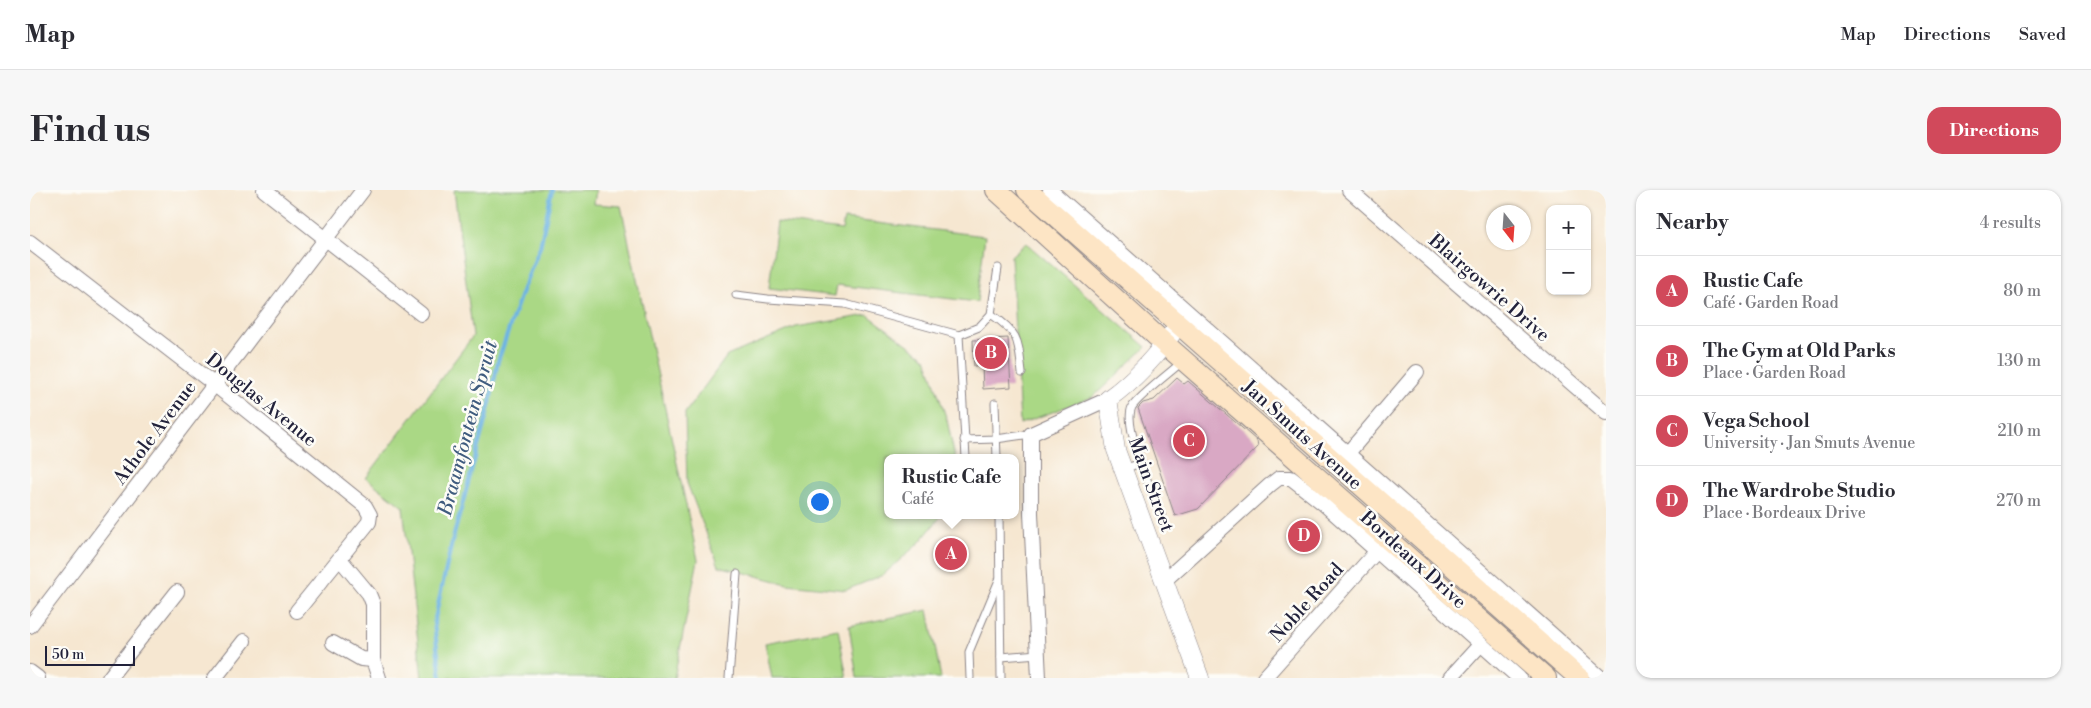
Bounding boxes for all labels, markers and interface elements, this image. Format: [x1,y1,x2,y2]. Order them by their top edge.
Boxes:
text: Map [25,20,75,50]
text: Map [1840,23,1876,46]
text: Directions [1904,23,1991,46]
text: Saved [2019,23,2066,46]
button: Directions [1927,107,2061,154]
text: Find us [30,109,150,152]
north arrow [1486,205,1531,250]
map controls [1546,205,1591,295]
button: + [1546,205,1591,250]
text: Nearby [1656,210,1729,236]
text: 4 results [1980,213,2041,233]
street label: Blairgowrie Drive [1423,228,1555,347]
button: − [1546,250,1591,295]
text: Rustic Cafe [1703,269,1803,293]
text: A [1666,281,1678,301]
text: 80 m [2003,281,2041,301]
text: Café · Garden Road [1703,293,1839,313]
pin: B [975,334,1007,372]
water label: Braamfontein Spruit [433,337,504,520]
text: The Gym at Old Parks [1703,339,1896,363]
street label: Douglas Avenue [201,348,322,452]
text: B [1666,351,1678,371]
text: 130 m [1997,351,2041,371]
text: Place · Garden Road [1703,363,1846,383]
street label: Jan Smuts Avenue [1237,374,1367,495]
street label: Athole Avenue [107,376,202,490]
text: Vega School [1703,409,1810,433]
text: C [1666,421,1678,441]
text: 210 m [1997,421,2041,441]
pin: C [1173,422,1205,460]
street label: Main Street [1123,433,1179,535]
text: University · Jan Smuts Avenue [1703,433,1915,453]
popup [884,454,1019,519]
text: Rustic Cafe [901,465,1002,489]
text: The Wardrobe Studio [1703,479,1896,503]
your location [807,489,833,515]
text: Café [901,489,934,509]
text: D [1666,491,1678,511]
text: 270 m [1996,491,2041,511]
text: Place · Bordeaux Drive [1703,503,1866,523]
street label: Bordeaux Drive [1354,505,1471,614]
pin: D [1288,517,1320,555]
pin: A [935,535,967,573]
street label: Noble Road [1265,558,1349,647]
scale bar [45,643,135,666]
text: 50 m [52,646,84,664]

